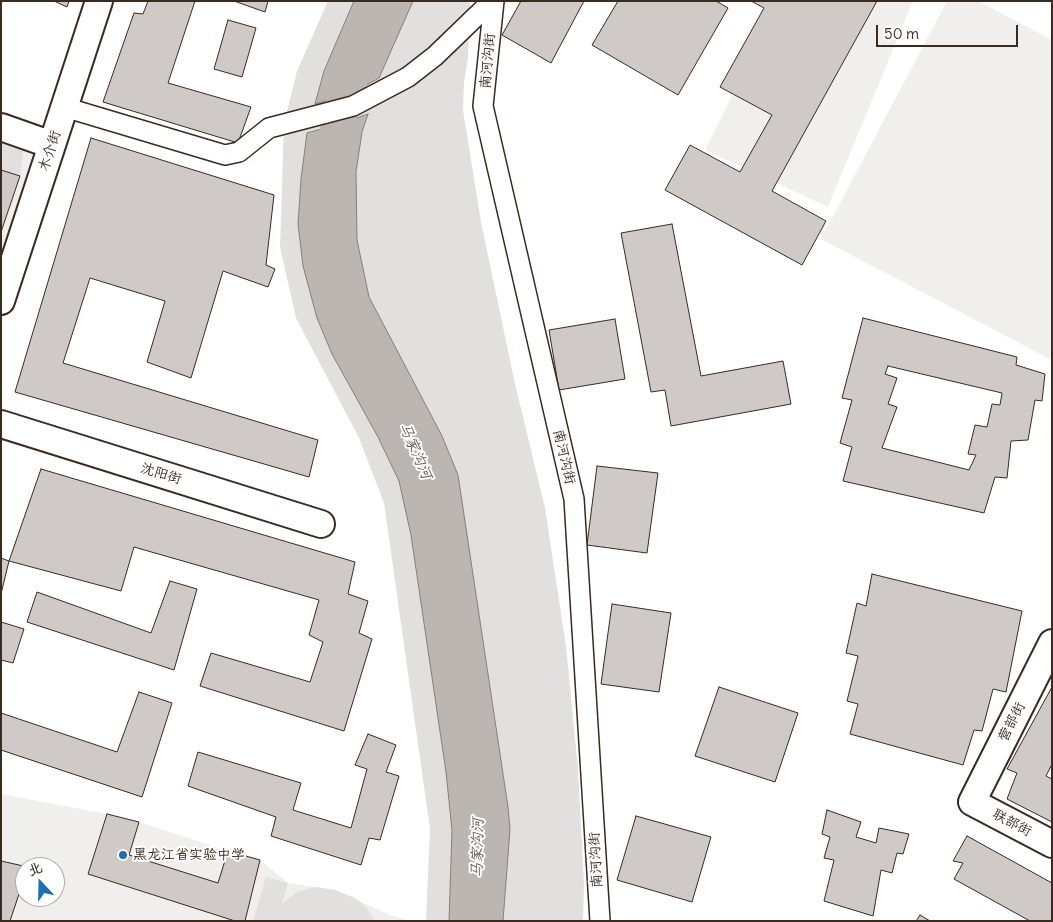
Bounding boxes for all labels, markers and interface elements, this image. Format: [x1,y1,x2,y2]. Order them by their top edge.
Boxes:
scale bar [878,15,1020,47]
text: 50 m [884,24,919,43]
street label: 南河沟街 [477,32,499,90]
street label: 木介街 [36,128,64,174]
water label: 马家沟河 [395,420,435,482]
street label: 南河沟街 [550,428,578,486]
street label: 沈阳街 [138,460,184,488]
street label: 营部街 [995,699,1029,745]
street label: 联部街 [990,806,1034,840]
water label: 马家沟河 [468,818,488,878]
street label: 南河沟街 [586,832,606,888]
place label: 黑龙江省实验中学 [133,847,245,863]
marker: 黑龙江省实验中学 [117,849,129,861]
north arrow [15,857,65,907]
text: 北 [25,858,45,880]

